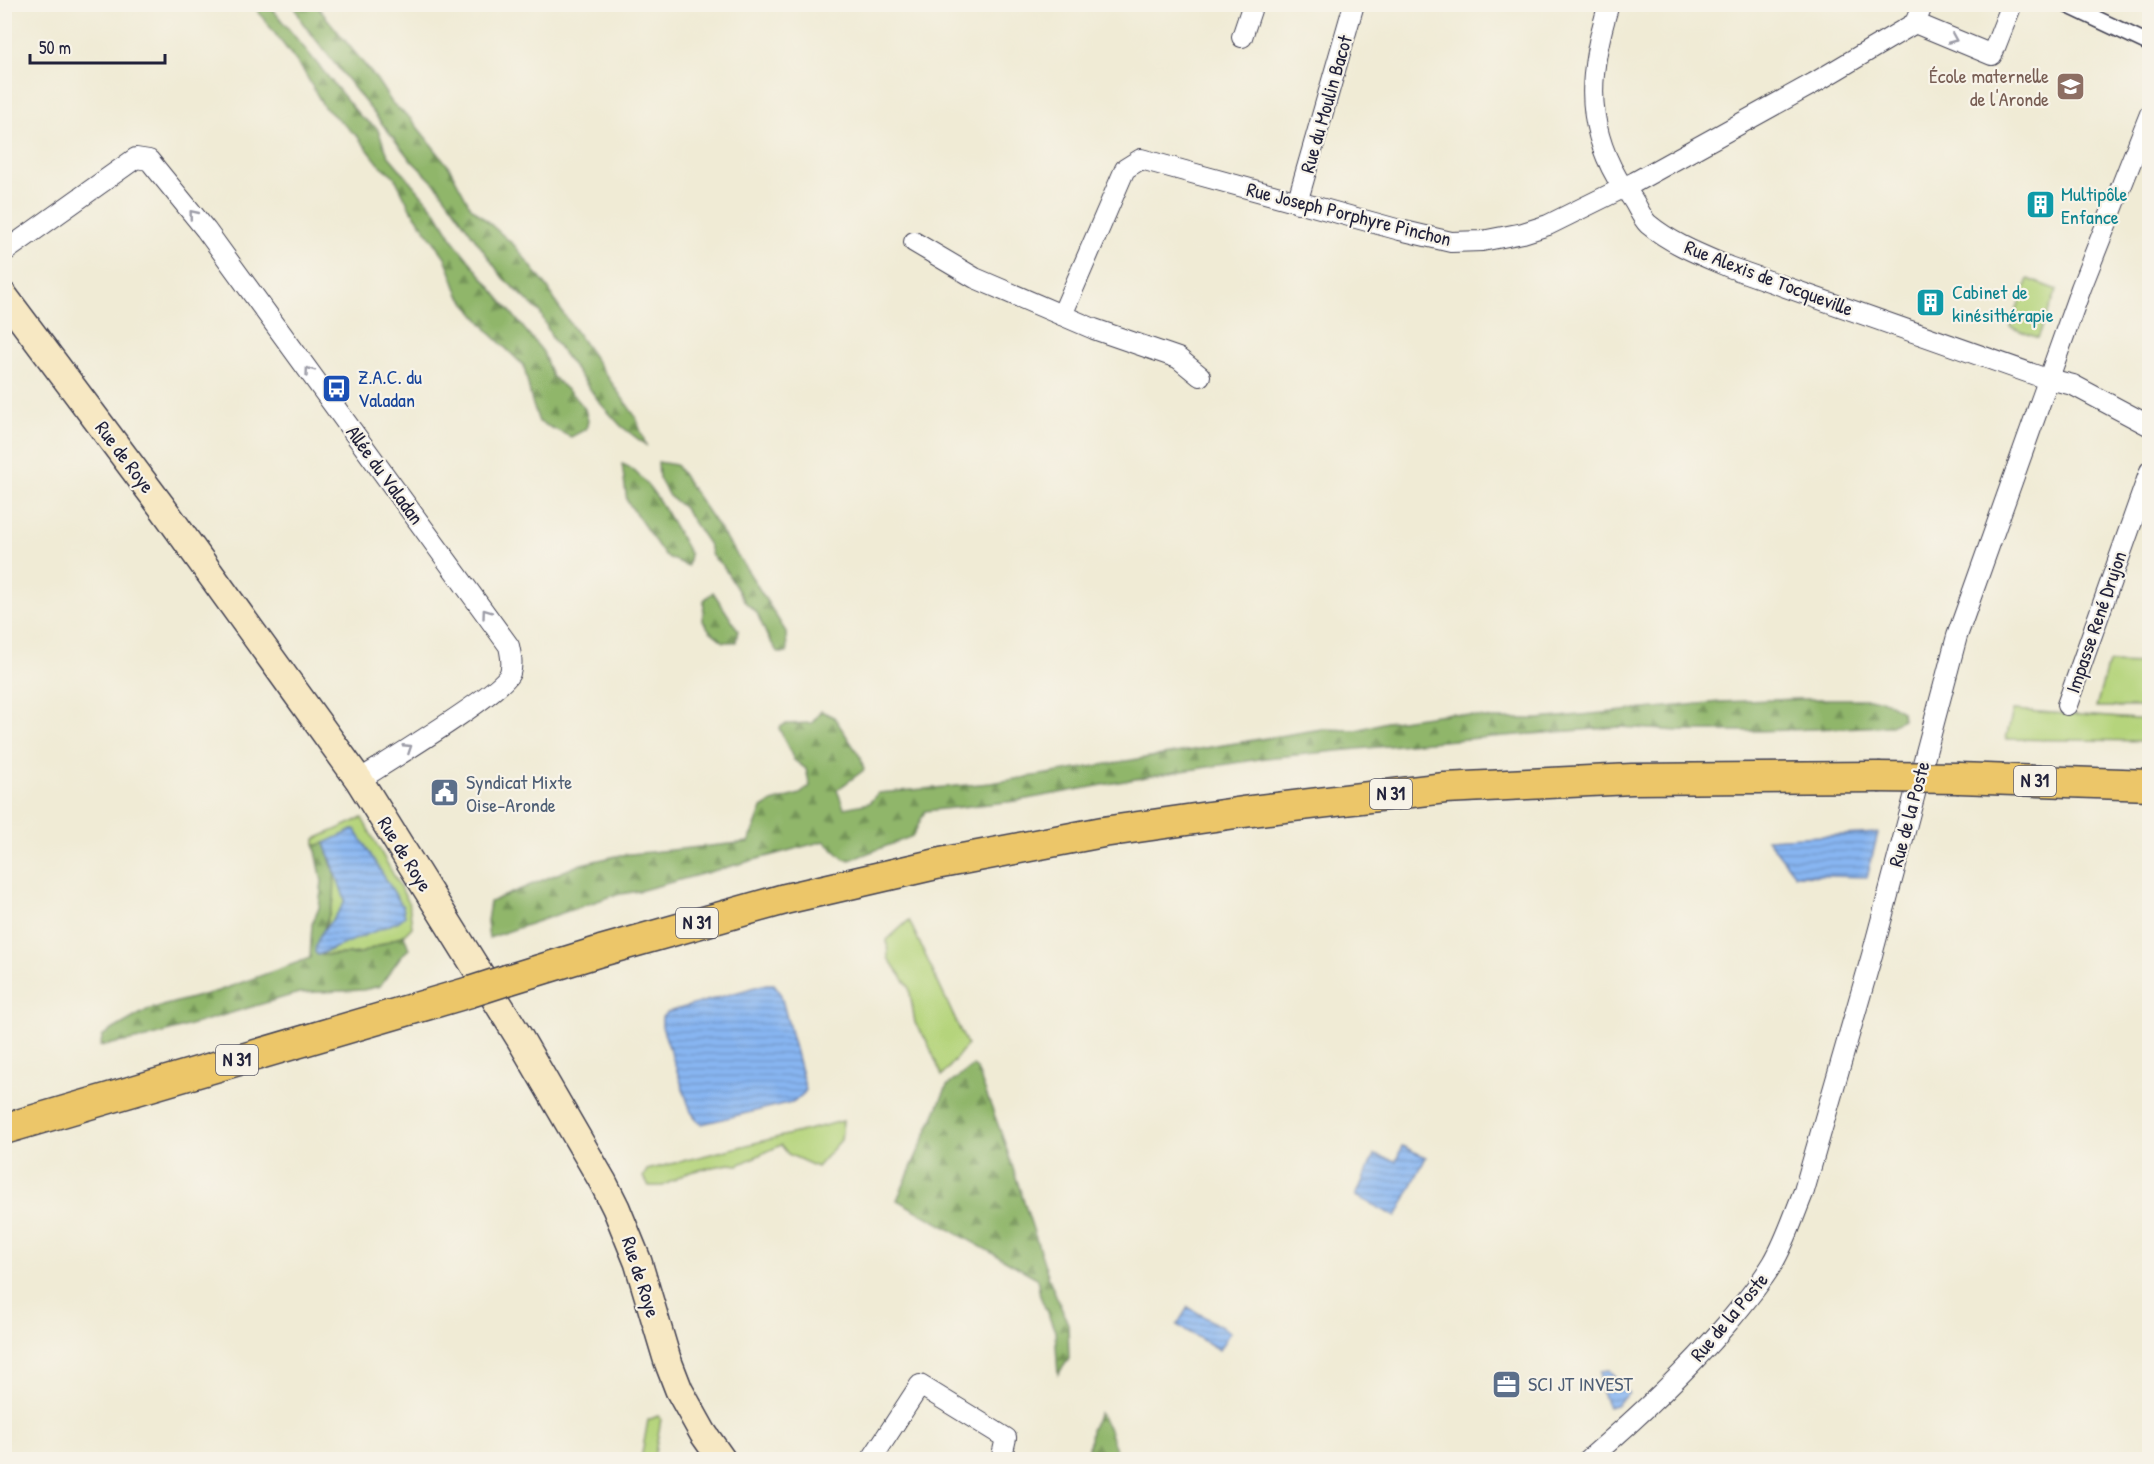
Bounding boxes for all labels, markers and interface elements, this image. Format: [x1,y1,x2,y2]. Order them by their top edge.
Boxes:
scale bar [30,27,165,65]
street label: Rue du Moulin Bacot [1293,31,1358,176]
one-way arrow [1947,32,1958,44]
text: 50 m [39,35,71,60]
place label: École maternelle de l'Aronde [1929,62,2049,112]
school or university icon: École maternelle de l'Aronde [2054,71,2086,103]
street label: Rue Joseph Porphyre Pinchon [1244,175,1454,252]
place label: Multipôle Enfance [2061,180,2128,230]
building icon: Multipôle Enfance [2024,189,2056,221]
one-way arrow [190,210,201,221]
street label: Rue Alexis de Tocqueville [1681,233,1857,322]
place label: Cabinet de kinésithérapie [1952,278,2054,328]
building icon: Cabinet de kinésithérapie [1915,287,1947,319]
place label: Z.A.C. du Valadan [358,363,422,413]
one-way arrow [305,367,316,378]
bus stop icon: Z.A.C. du Valadan [321,372,353,404]
street label: Rue de Roye [89,415,161,498]
street label: Allée du Valadan [340,420,430,530]
street label: Impasse René Drujon [2059,547,2132,696]
one-way arrow [483,609,494,620]
one-way arrow [401,744,412,755]
street label: Rue de la Poste [1882,758,1936,870]
road number: N 31 [2014,766,2056,796]
place label: Syndicat Mixte Oise-Aronde [466,768,572,818]
public building icon: Syndicat Mixte Oise-Aronde [429,777,461,809]
road number: N 31 [1370,779,1412,809]
street label: Rue de Roye [372,811,439,896]
road number: N 31 [676,908,718,938]
road number: N 31 [216,1045,258,1075]
street label: Rue de Roye [616,1233,667,1321]
street label: Rue de la Poste [1684,1267,1774,1367]
office icon: SCI JT INVEST [1491,1368,1523,1400]
place label: SCI JT INVEST [1528,1370,1633,1397]

